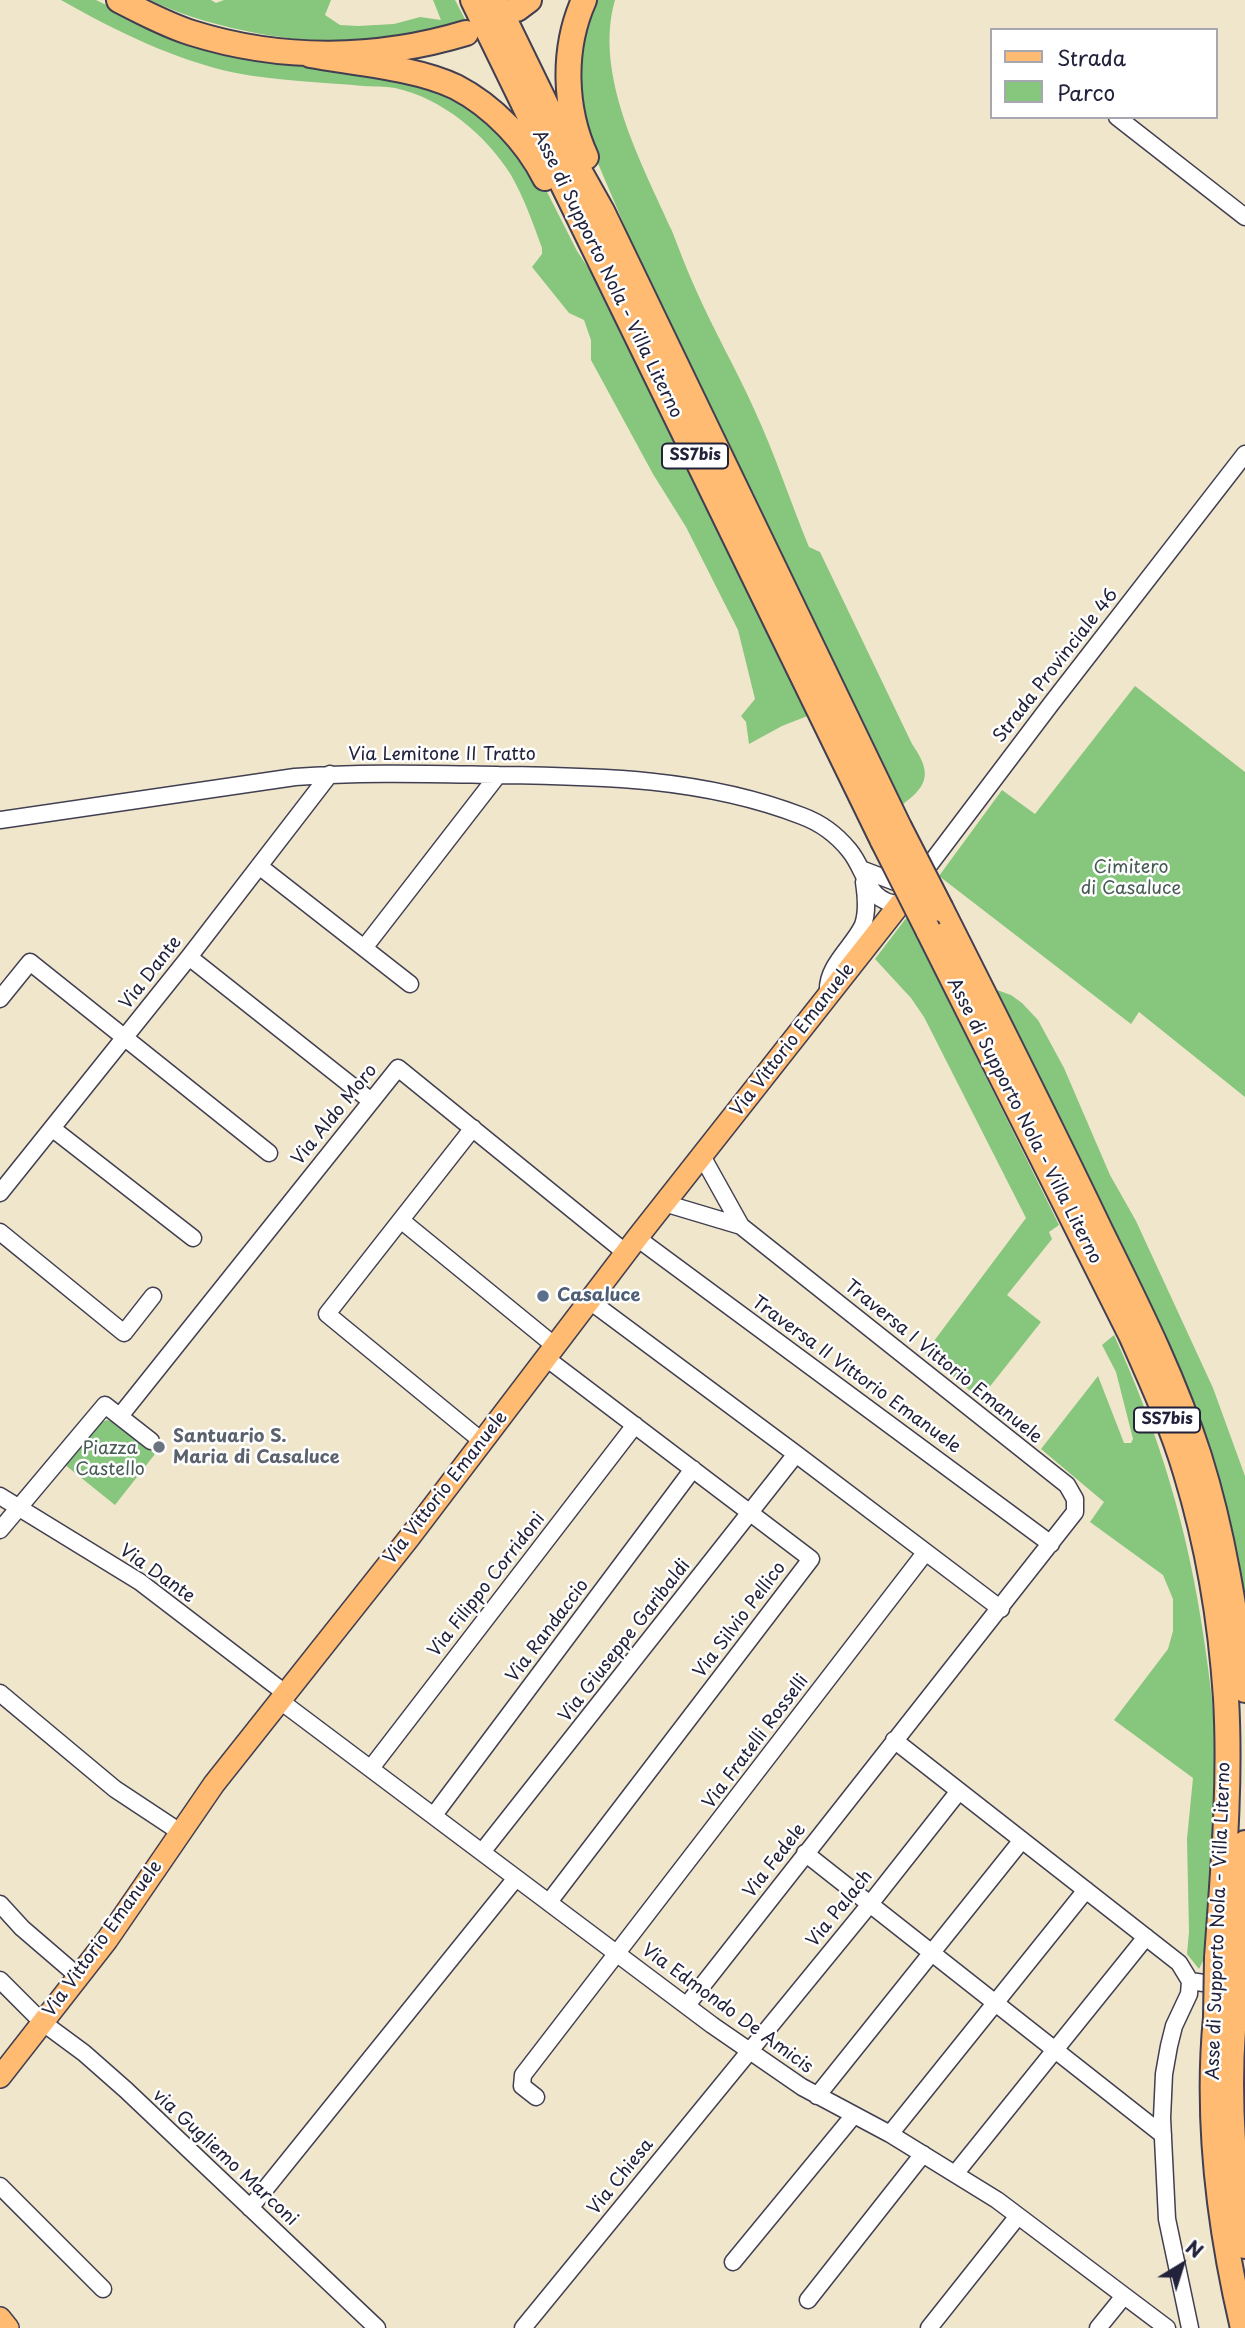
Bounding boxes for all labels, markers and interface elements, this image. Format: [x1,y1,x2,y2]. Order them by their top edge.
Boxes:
legend [990,28,1217,119]
text: Strada [1057,41,1126,73]
text: Parco [1057,76,1115,108]
street label: Asse di Supporto Nola - Villa Literno [528,126,686,422]
road number: SS7bis [662,444,728,468]
street label: Strada Provinciale 46 [989,585,1123,747]
street label: Via Lemitone II Tratto [348,744,536,766]
park label: Cimitero di Casaluce [1081,857,1181,900]
street label: Via Dante [116,932,186,1014]
street label: Via Vittorio Emanuele [727,959,859,1121]
street label: Asse di Supporto Nola - Villa Literno [942,974,1106,1268]
street label: Via Aldo Moro [288,1060,382,1170]
street label: Traversa I Vittorio Emanuele [840,1276,1046,1448]
place label: Casaluce [557,1285,640,1307]
marker: Casaluce [535,1288,551,1304]
street label: Traversa II Vittorio Emanuele [747,1292,965,1458]
street label: Via Vittorio Emanuele [380,1407,512,1569]
road number: SS7bis [1134,1408,1200,1432]
place label: Santuario S. Maria di Casaluce [173,1426,340,1468]
park label: Piazza Castello [75,1438,145,1480]
marker: Santuario S. Maria di Casaluce [151,1439,167,1455]
street label: Via Filippo Corridoni [424,1509,550,1661]
street label: Via Dante [115,1540,199,1608]
street label: Via Giuseppe Garibaldi [555,1555,695,1727]
street label: Via Silvio Pellico [689,1558,791,1682]
street label: Via Randaccio [502,1575,594,1687]
street label: Via Fratelli Rosselli [699,1671,813,1813]
street label: Asse di Supporto Nola - Villa Literno [1203,1762,1235,2080]
street label: Via Fedele [739,1820,811,1902]
street label: Via Vittorio Emanuele [39,1857,167,2021]
street label: Via Palach [803,1866,877,1952]
street label: Via Edmondo De Amicis [637,1940,817,2078]
street label: via Gugliemo Marconi [148,2085,302,2231]
street label: Via Chiesa [584,2135,658,2219]
north arrow [1147,2230,1217,2300]
text: N [1180,2233,1209,2264]

